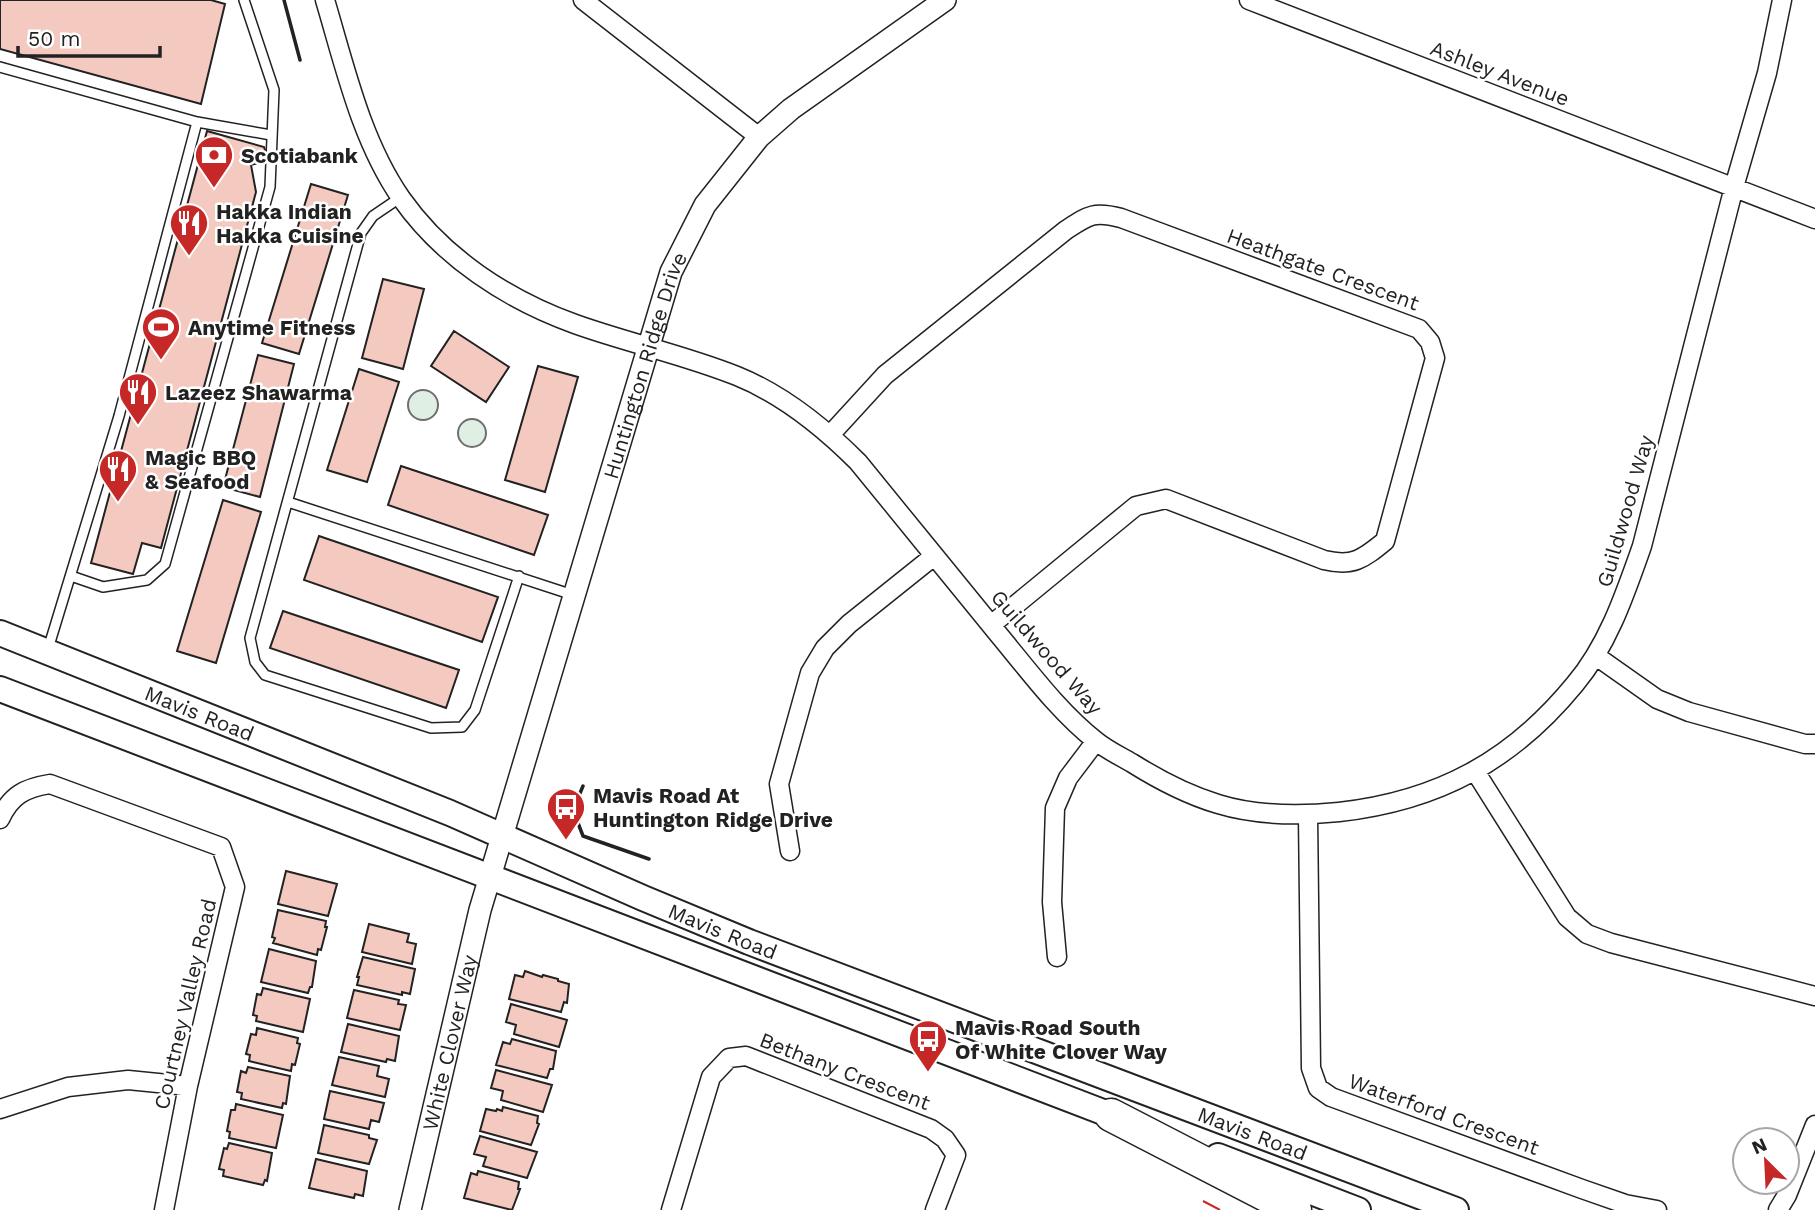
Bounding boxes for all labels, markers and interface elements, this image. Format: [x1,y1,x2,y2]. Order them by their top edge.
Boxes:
scale bar [18,14,159,58]
text: 50 m [28,26,80,51]
street label: Ashley Avenue [1427,35,1573,111]
bank icon: Scotiabank [193,134,235,189]
place label: Scotiabank [241,143,359,168]
place label: Hakka Indian Hakka Cuisine [216,199,364,248]
restaurant icon: Hakka Indian Hakka Cuisine [168,202,210,257]
street label: Heathgate Crescent [1223,223,1423,315]
street label: Huntington Ridge Drive [597,247,692,482]
sports icon: Anytime Fitness [140,306,182,361]
place label: Anytime Fitness [188,315,356,340]
restaurant icon: Lazeez Shawarma [117,371,159,426]
place label: Lazeez Shawarma [165,380,353,405]
street label: Guildwood Way [1591,432,1659,590]
place label: Magic BBQ & Seafood [145,445,256,494]
restaurant icon: Magic BBQ & Seafood [97,448,139,503]
street label: Guildwood Way [986,585,1108,720]
street label: Mavis Road [141,680,258,746]
place label: Mavis Road At Huntington Ridge Drive [593,783,833,832]
bus stop icon: Mavis Road At Huntington Ridge Drive [545,786,587,841]
street label: Courtney Valley Road [149,896,221,1112]
street label: Mavis Road [665,897,781,964]
street label: White Clover Way [417,952,482,1133]
place label: Mavis Road South Of White Clover Way [955,1015,1167,1064]
bus stop icon: Mavis Road South Of White Clover Way [907,1018,949,1073]
street label: Bethany Crescent [756,1027,934,1115]
street label: Waterford Crescent [1345,1068,1543,1160]
street label: Mavis Road [1194,1101,1311,1165]
north arrow [1731,1126,1801,1196]
text: N [1748,1133,1770,1159]

